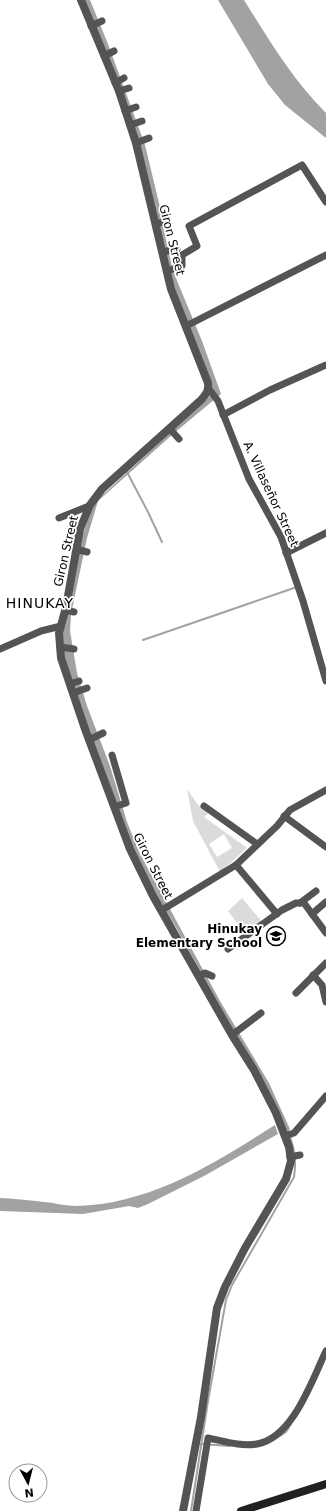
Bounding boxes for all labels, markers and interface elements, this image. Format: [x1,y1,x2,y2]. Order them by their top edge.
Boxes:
street label: Giron Street [156,203,188,277]
street label: A. Villaseñor Street [240,439,302,549]
street label: Giron Street [51,514,81,588]
district label: HINUKAY [6,595,74,611]
street label: Giron Street [130,831,176,902]
place label: Hinukay Elementary School [136,922,262,950]
school or university icon: Hinukay Elementary School [265,925,287,947]
north arrow [8,1463,48,1503]
text: N [24,1485,35,1499]

